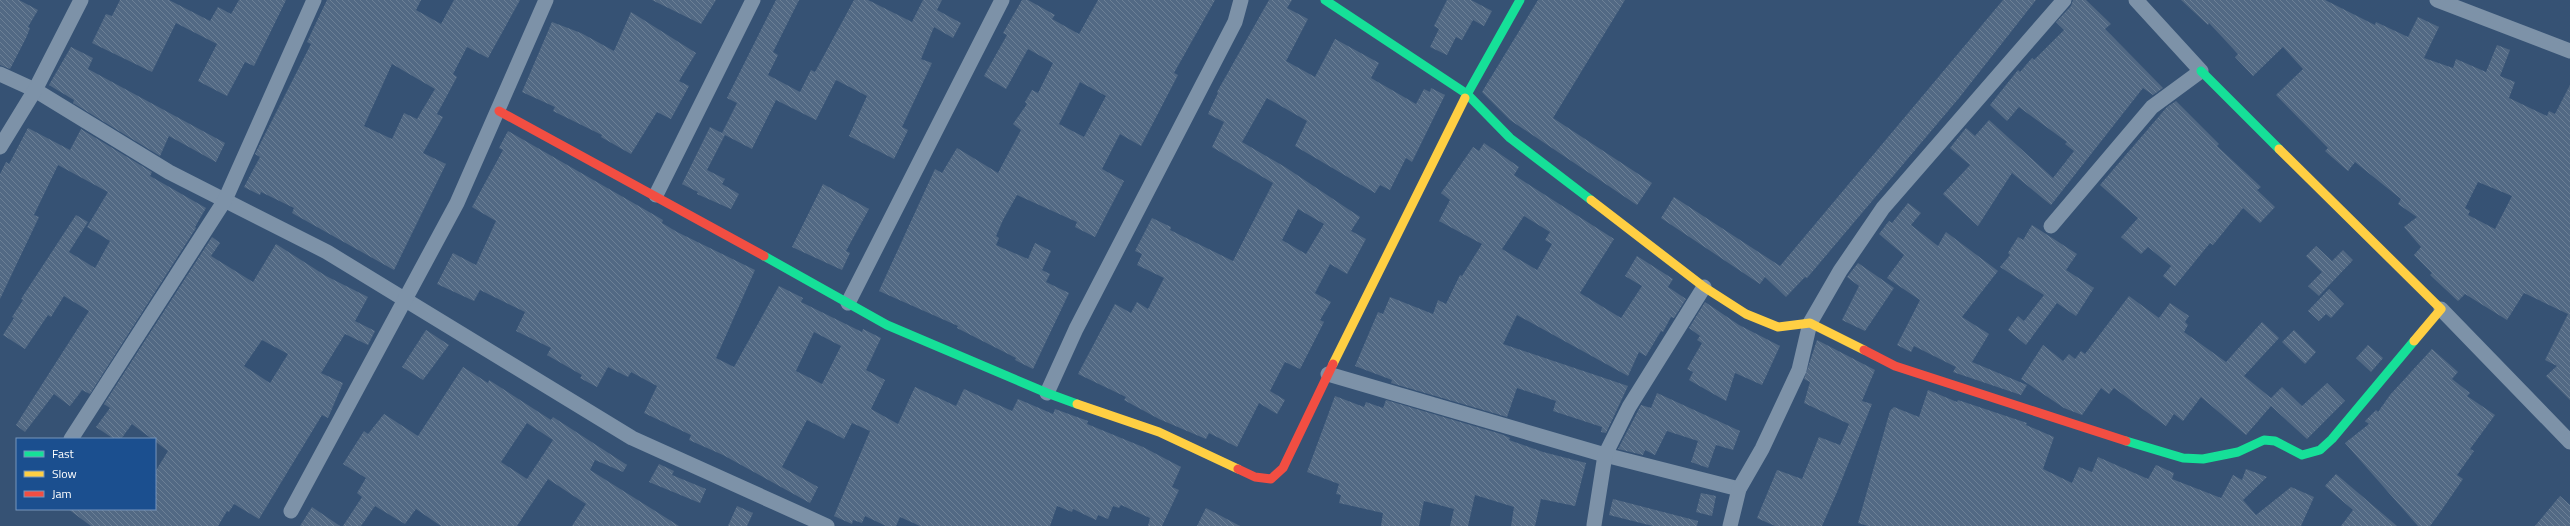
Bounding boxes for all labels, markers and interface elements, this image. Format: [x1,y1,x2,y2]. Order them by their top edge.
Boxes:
legend [16,438,156,510]
text: Fast [52,444,75,463]
text: Slow [52,464,77,483]
text: Jam [52,484,72,503]

